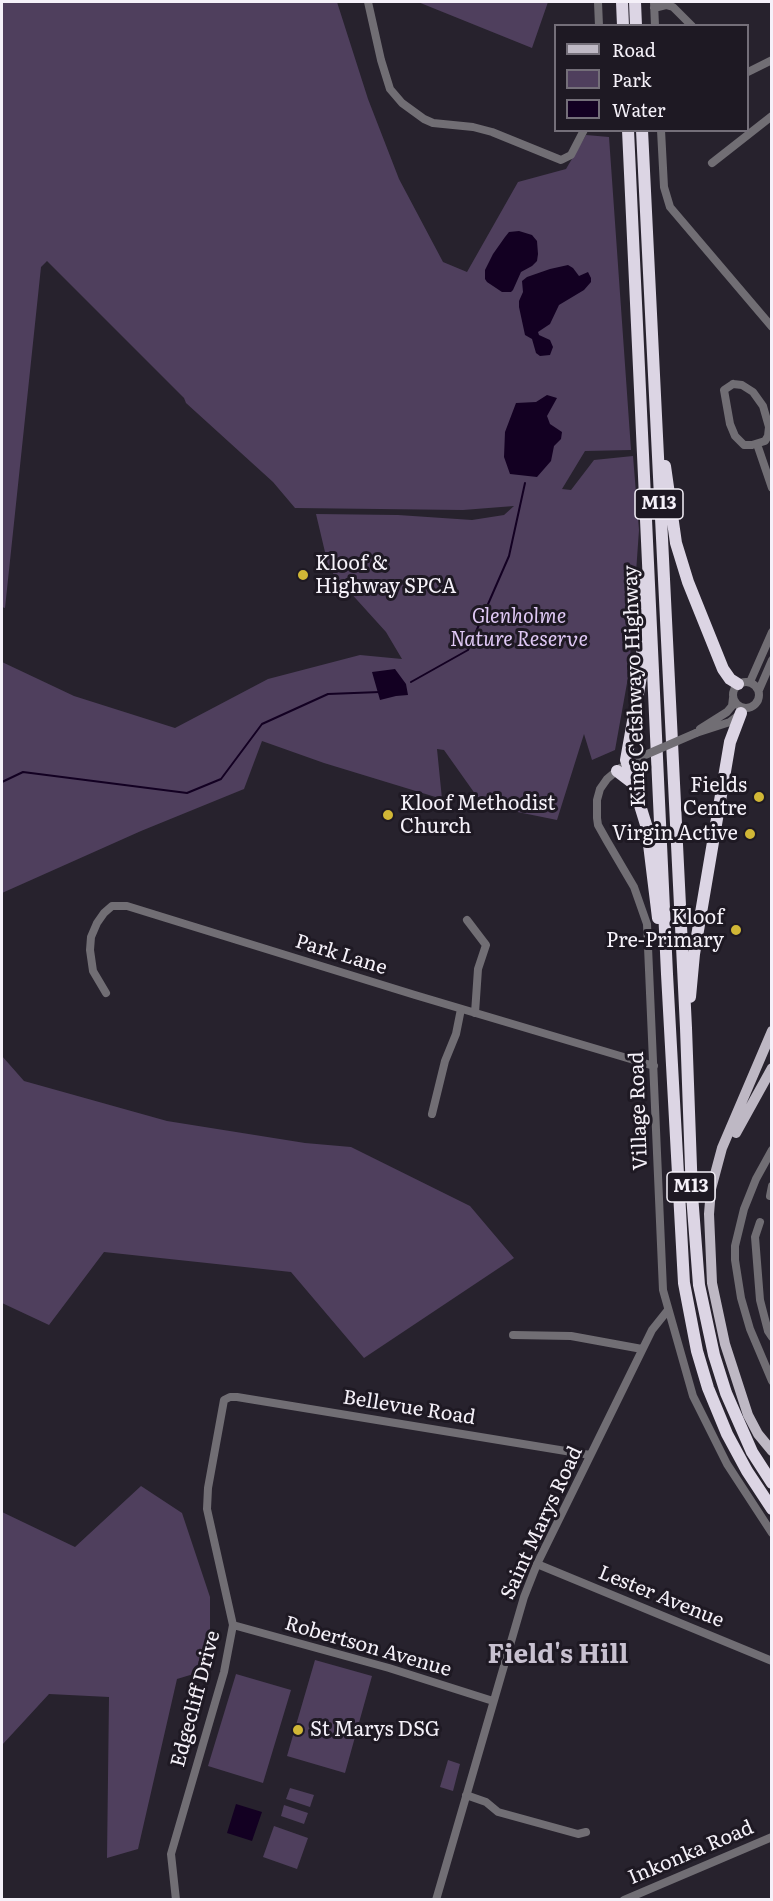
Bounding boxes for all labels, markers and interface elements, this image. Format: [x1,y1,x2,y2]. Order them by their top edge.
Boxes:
legend [554,24,749,132]
text: Road [612,36,656,63]
text: Park [612,66,651,93]
text: Water [612,96,665,123]
road number: M13 [635,489,683,519]
place label: Kloof & Highway SPCA [315,552,456,599]
street label: King Cetshwayo Highway [619,565,651,807]
marker: Kloof & Highway SPCA [296,568,310,582]
park label: Glenholme Nature Reserve [450,605,588,652]
place label: Fields Centre [683,774,747,821]
marker: Fields Centre [752,790,766,804]
place label: Kloof Methodist Church [400,792,555,839]
marker: Kloof Methodist Church [381,808,395,822]
place label: Virgin Active [612,822,738,846]
marker: Virgin Active [743,827,757,841]
place label: Kloof Pre-Primary [606,906,724,953]
marker: Kloof Pre-Primary [729,923,743,937]
street label: Park Lane [292,930,390,980]
street label: Village Road [625,1051,653,1171]
road number: M13 [667,1172,715,1202]
street label: Bellevue Road [341,1386,477,1430]
street label: Saint Marys Road [496,1443,588,1603]
street label: Lester Avenue [595,1561,727,1633]
street label: Robertson Avenue [282,1612,454,1682]
street label: Edgecliff Drive [166,1628,226,1770]
district label: Field's Hill [488,1639,628,1671]
place label: St Marys DSG [310,1718,440,1742]
marker: St Marys DSG [291,1723,305,1737]
street label: Inkonka Road [625,1816,757,1890]

